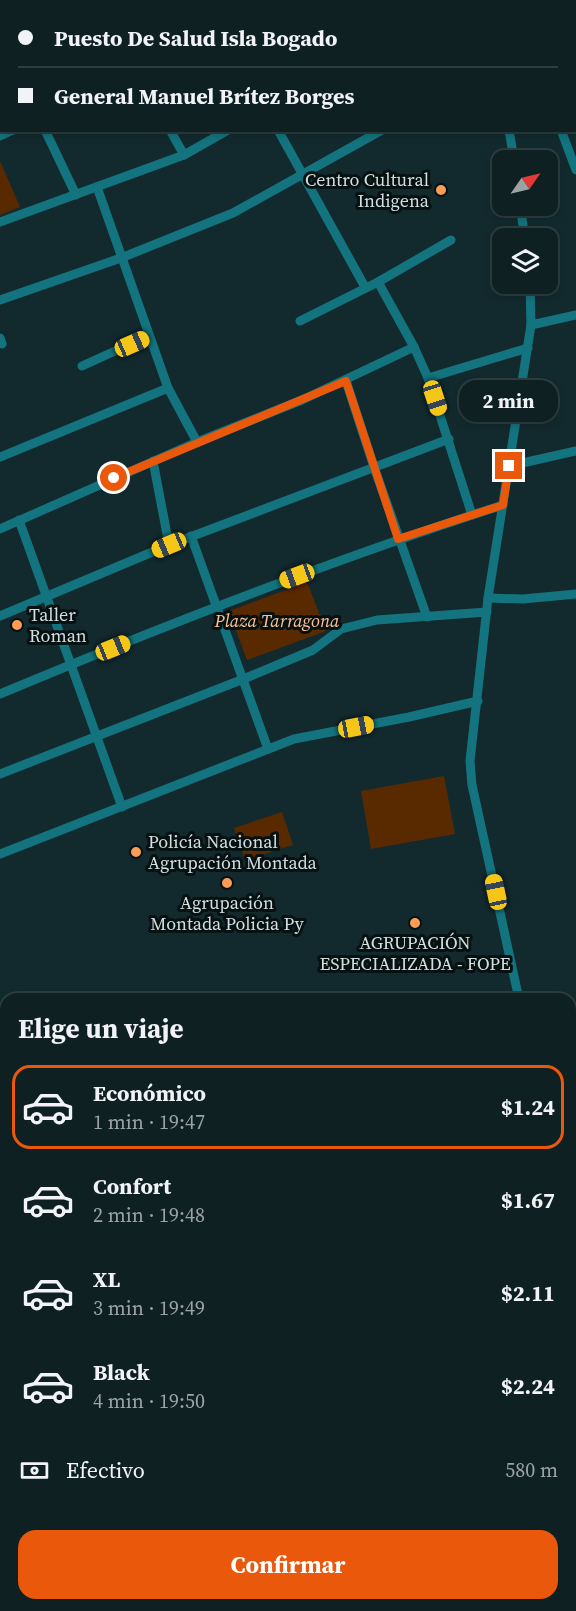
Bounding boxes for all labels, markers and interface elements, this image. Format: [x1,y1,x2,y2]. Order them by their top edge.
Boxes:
text: Puesto De Salud Isla Bogado [54,23,337,53]
text: General Manuel Brítez Borges [54,81,355,111]
north arrow [492,150,558,216]
map controls [492,150,558,294]
place label: Centro Cultural Indigena [305,167,430,213]
marker: Centro Cultural Indigena [434,183,448,197]
button: layers [492,228,558,294]
car [112,328,152,360]
car [421,378,449,418]
callout: 2 min [460,379,558,421]
text: 2 min [483,387,534,415]
route end [495,452,522,479]
route start [100,464,127,491]
car [149,530,189,560]
car [277,561,317,591]
place label: Taller Roman [29,602,87,648]
park label: Plaza Tarragona [214,608,340,633]
marker: Taller Roman [10,618,24,632]
car [93,633,133,663]
car [337,715,375,739]
place label: Policía Nacional Agrupación Montada [148,829,318,875]
marker: Policía Nacional Agrupación Montada [129,845,143,859]
car [483,873,509,911]
marker: Agrupación Montada Policia Py [220,876,234,890]
place label: Agrupación Montada Policia Py [150,890,304,936]
marker: AGRUPACIÓN ESPECIALIZADA - FOPE [408,916,422,930]
place label: AGRUPACIÓN ESPECIALIZADA - FOPE [319,930,511,976]
text: Elige un viaje [18,1010,184,1047]
text: Económico [93,1078,206,1108]
icon: car [21,1080,75,1134]
text: $1.24 [501,1092,555,1122]
text: 1 min · 19:47 [93,1108,205,1136]
text: Confort [93,1171,171,1201]
icon: car [21,1173,75,1227]
text: $1.67 [501,1185,555,1215]
text: 2 min · 19:48 [93,1201,205,1229]
text: XL [93,1264,120,1294]
icon: car [21,1266,75,1320]
text: $2.11 [501,1278,555,1308]
text: 3 min · 19:49 [93,1294,205,1322]
text: Black [93,1357,150,1387]
icon: car [21,1359,75,1413]
text: $2.24 [501,1371,555,1401]
text: 4 min · 19:50 [93,1387,205,1415]
icon: cash [18,1454,51,1487]
text: Efectivo [66,1455,145,1485]
text: 580 m [505,1456,558,1484]
button: Confirmar [18,1530,558,1599]

